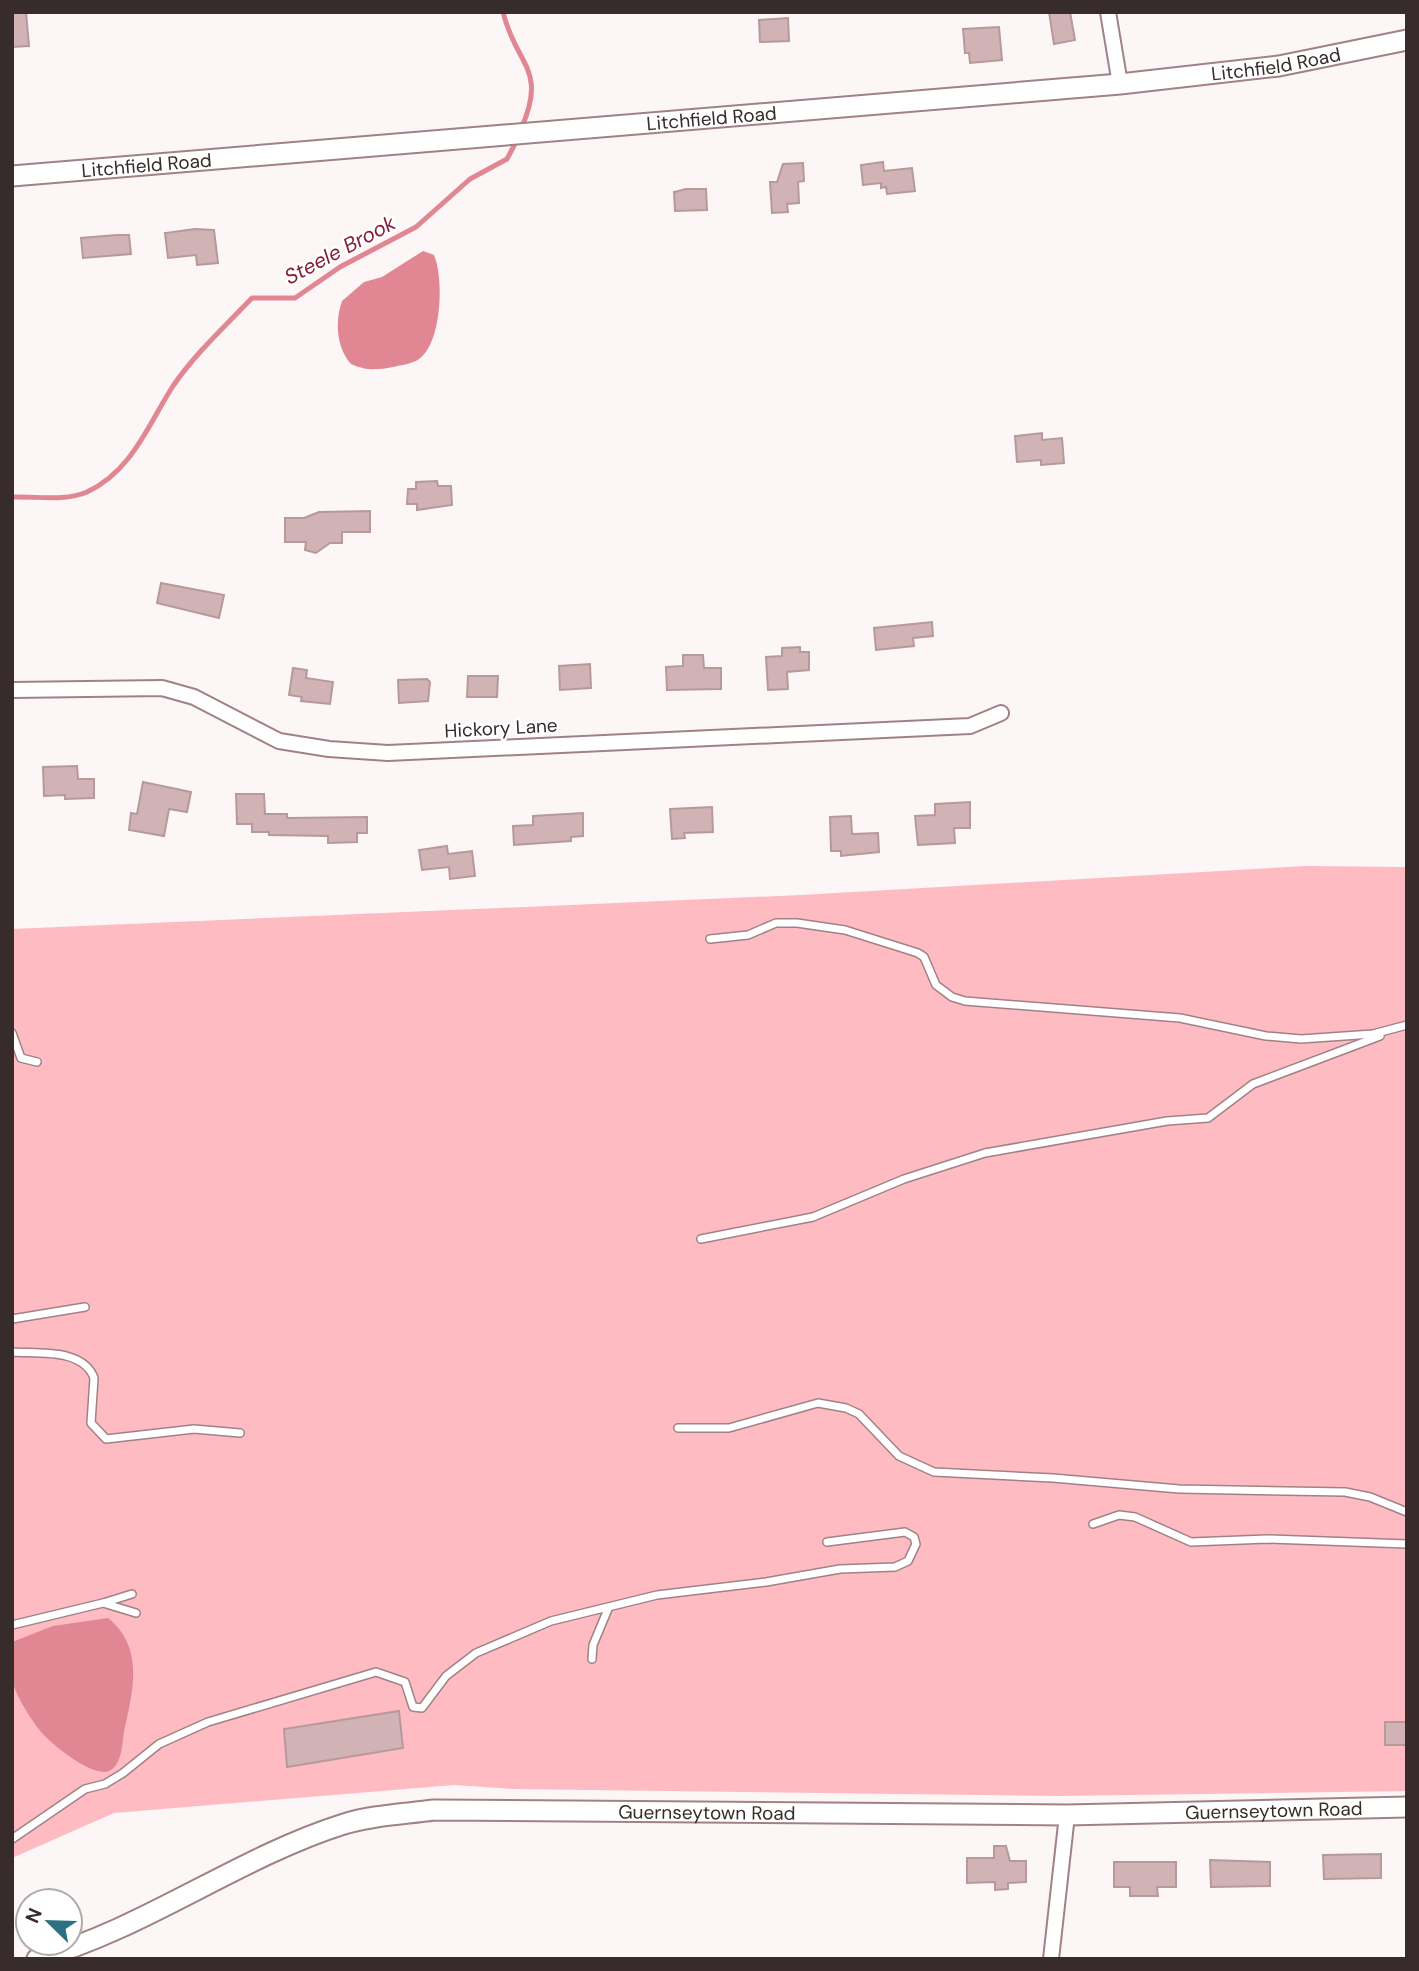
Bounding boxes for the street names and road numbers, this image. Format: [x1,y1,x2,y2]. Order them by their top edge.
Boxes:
street label: Litchfield Road [1210,41,1343,86]
street label: Litchfield Road [645,100,778,136]
street label: Litchfield Road [80,147,213,183]
street label: Hickory Lane [444,713,558,743]
street label: Guernseytown Road [1185,1796,1363,1825]
street label: Guernseytown Road [618,1799,796,1825]

